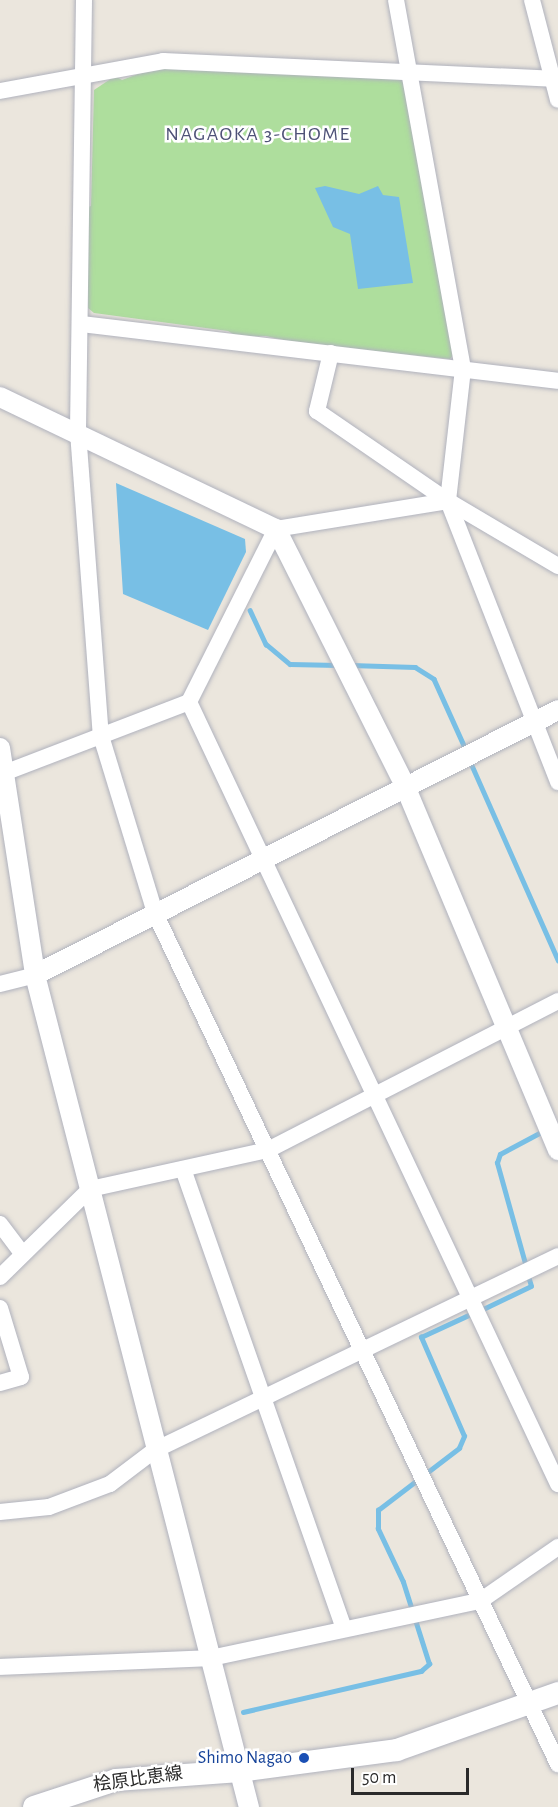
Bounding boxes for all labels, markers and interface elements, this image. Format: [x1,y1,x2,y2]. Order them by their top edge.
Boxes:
district label: NAGAOKA 3-CHOME [165,122,351,146]
place label: Shimo Nagao [198,1747,292,1769]
marker: Shimo Nagao [297,1751,311,1765]
scale bar [354,1756,472,1794]
street label: 桧原比恵線 [92,1763,184,1797]
text: 50 m [362,1769,396,1787]

